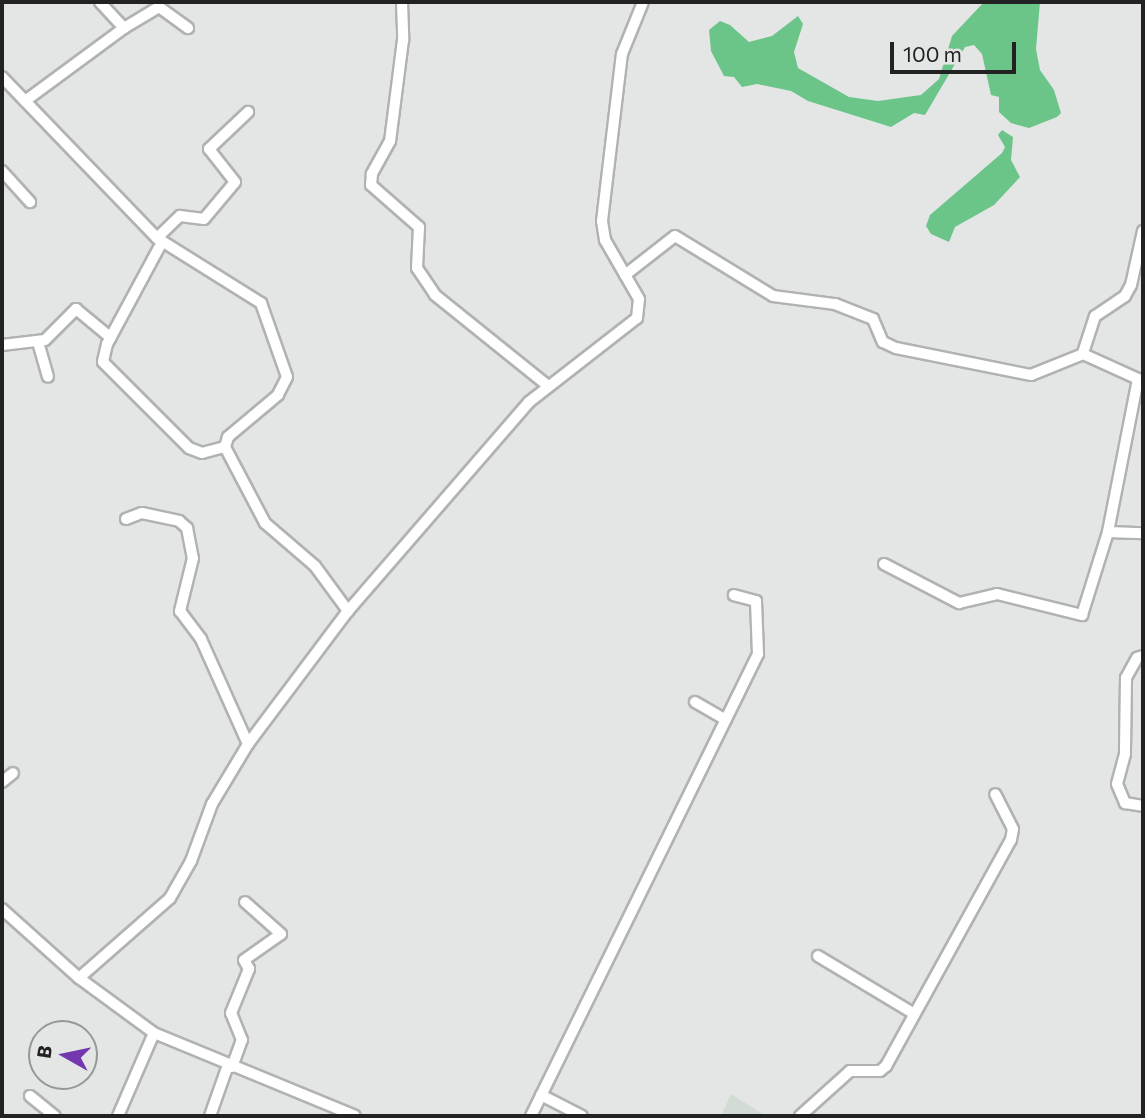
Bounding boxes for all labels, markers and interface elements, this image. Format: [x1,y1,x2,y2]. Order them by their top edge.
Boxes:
scale bar [893,28,1019,72]
text: 100 m [903,41,962,66]
north arrow [28,1020,98,1090]
text: B [31,1044,56,1060]

